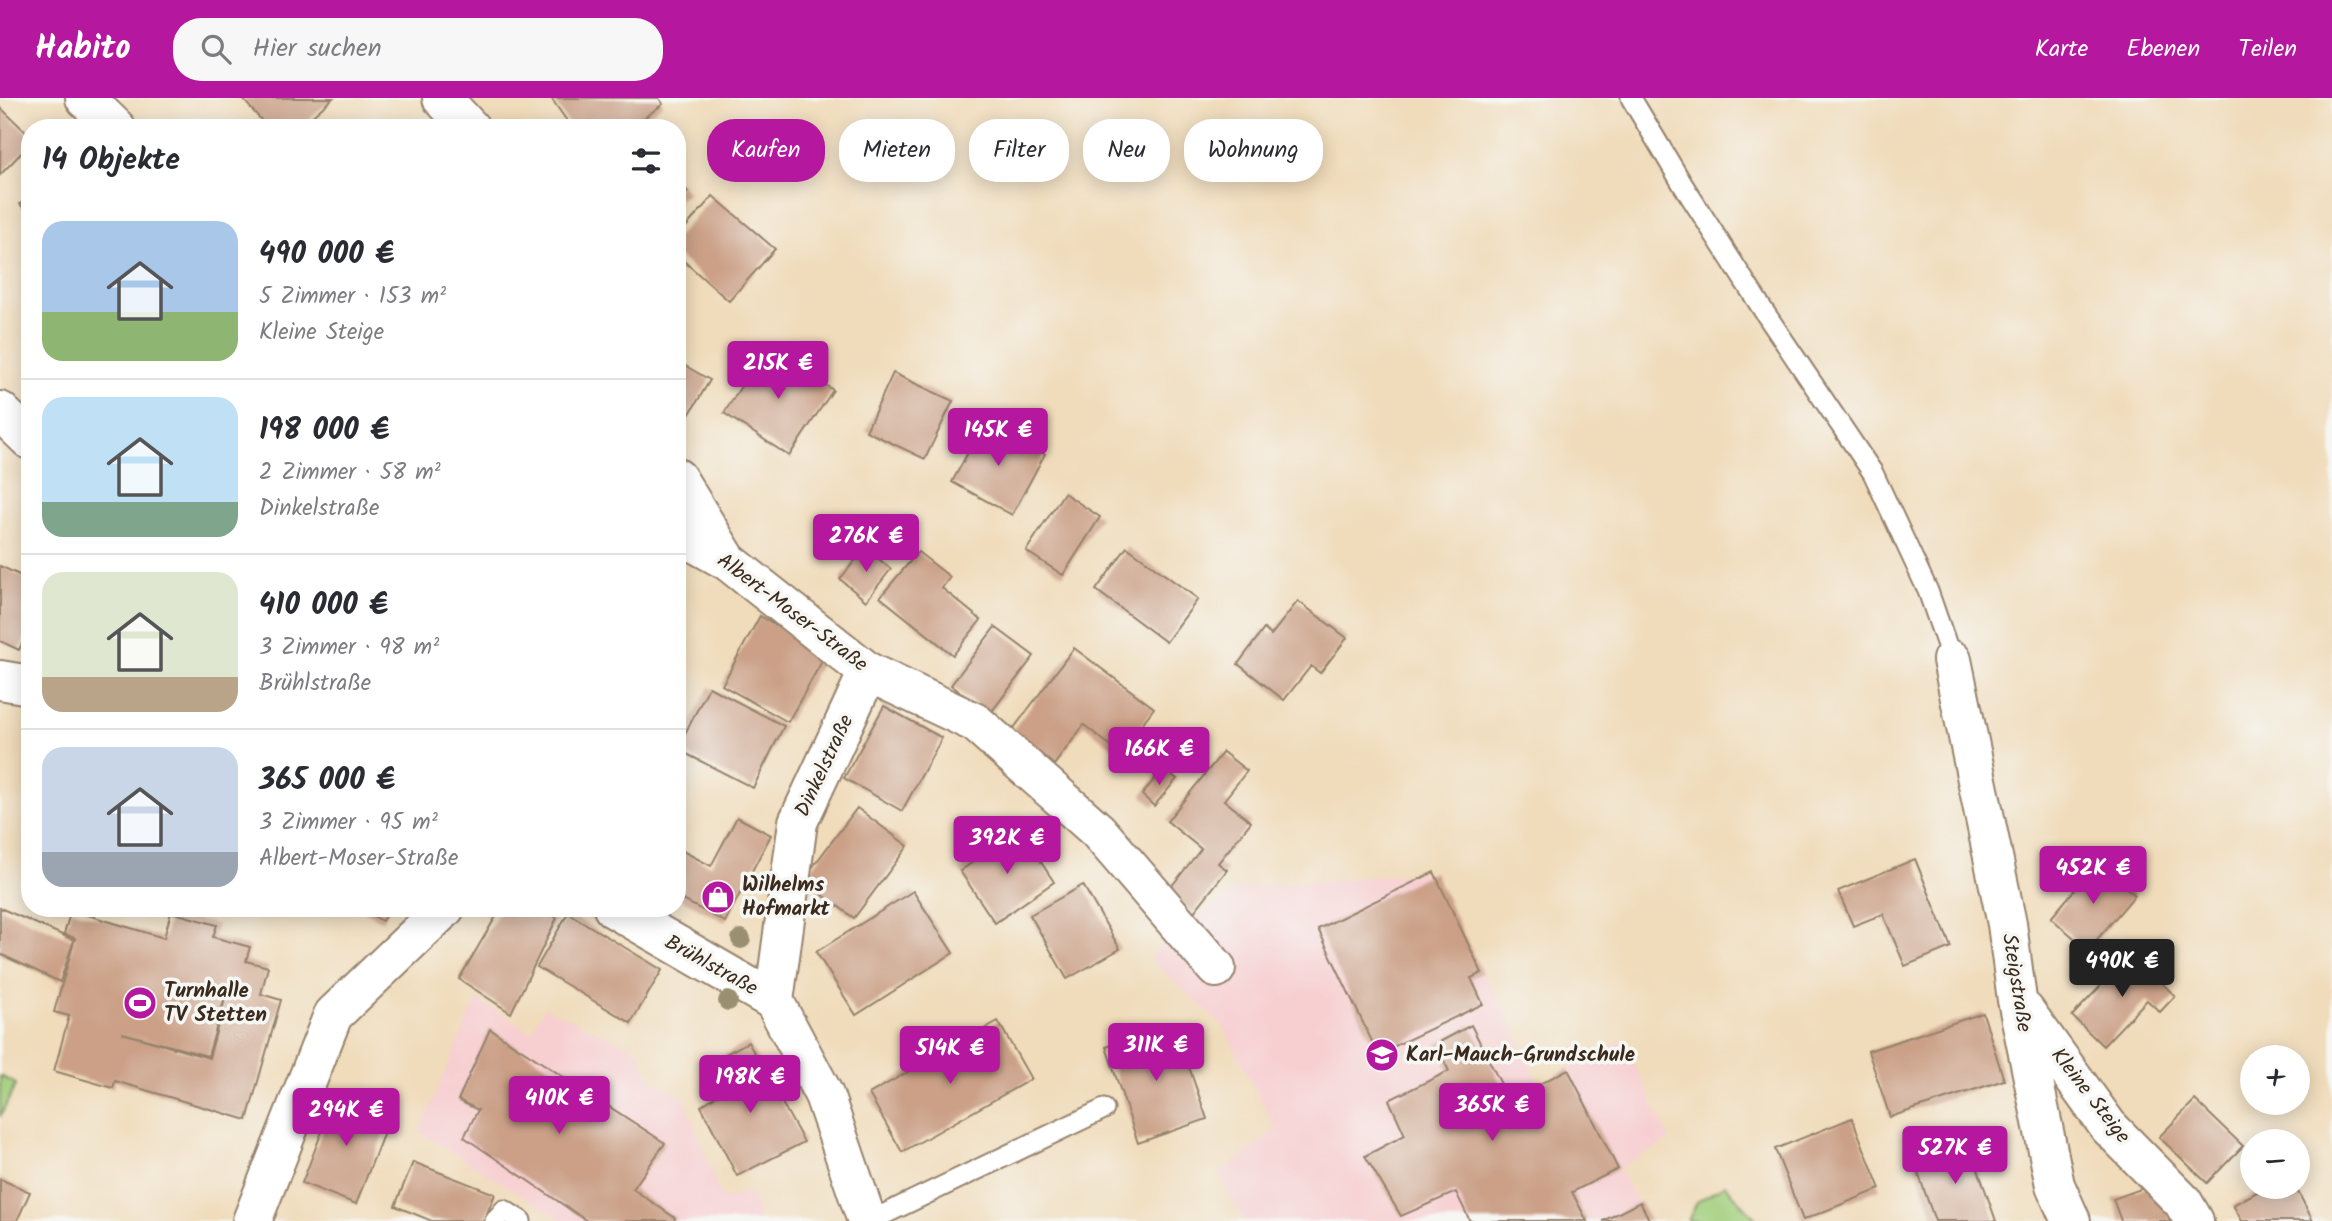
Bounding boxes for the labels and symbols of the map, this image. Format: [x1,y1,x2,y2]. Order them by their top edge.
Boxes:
pin: 215K € [721,342,835,401]
pin: 145K € [941,408,1055,468]
pin: 276K € [809,514,923,574]
street label: Albert-Moser-Straße [709,545,875,681]
street label: Dinkelstraße [787,709,863,823]
pin: 166K € [1102,728,1216,787]
pin: 392K € [950,816,1064,876]
pin: 452K € [2036,846,2150,906]
place label: Wilhelms Hofmarkt [742,869,830,926]
shop icon: Wilhelms Hofmarkt [699,878,737,916]
street label: Brühlstraße [658,927,764,1006]
street label: Steigstraße [1992,931,2040,1035]
pin: 490K € [2065,940,2179,999]
place label: Turnhalle TV Stetten [164,975,267,1032]
sports icon: Turnhalle TV Stetten [121,984,159,1022]
pin: 311K € [1099,1024,1213,1083]
pin: 514K € [893,1026,1007,1086]
school or university icon: Karl-Mauch-Grundschule [1363,1036,1401,1074]
place label: Karl-Mauch-Grundschule [1406,1039,1635,1072]
street label: Kleine Steige [2042,1041,2139,1152]
pin: 198K € [693,1056,807,1115]
pin: 410K € [502,1076,616,1136]
pin: 365K € [1435,1084,1549,1143]
pin: 294K € [289,1088,403,1148]
pin: 527K € [1898,1126,2012,1186]

